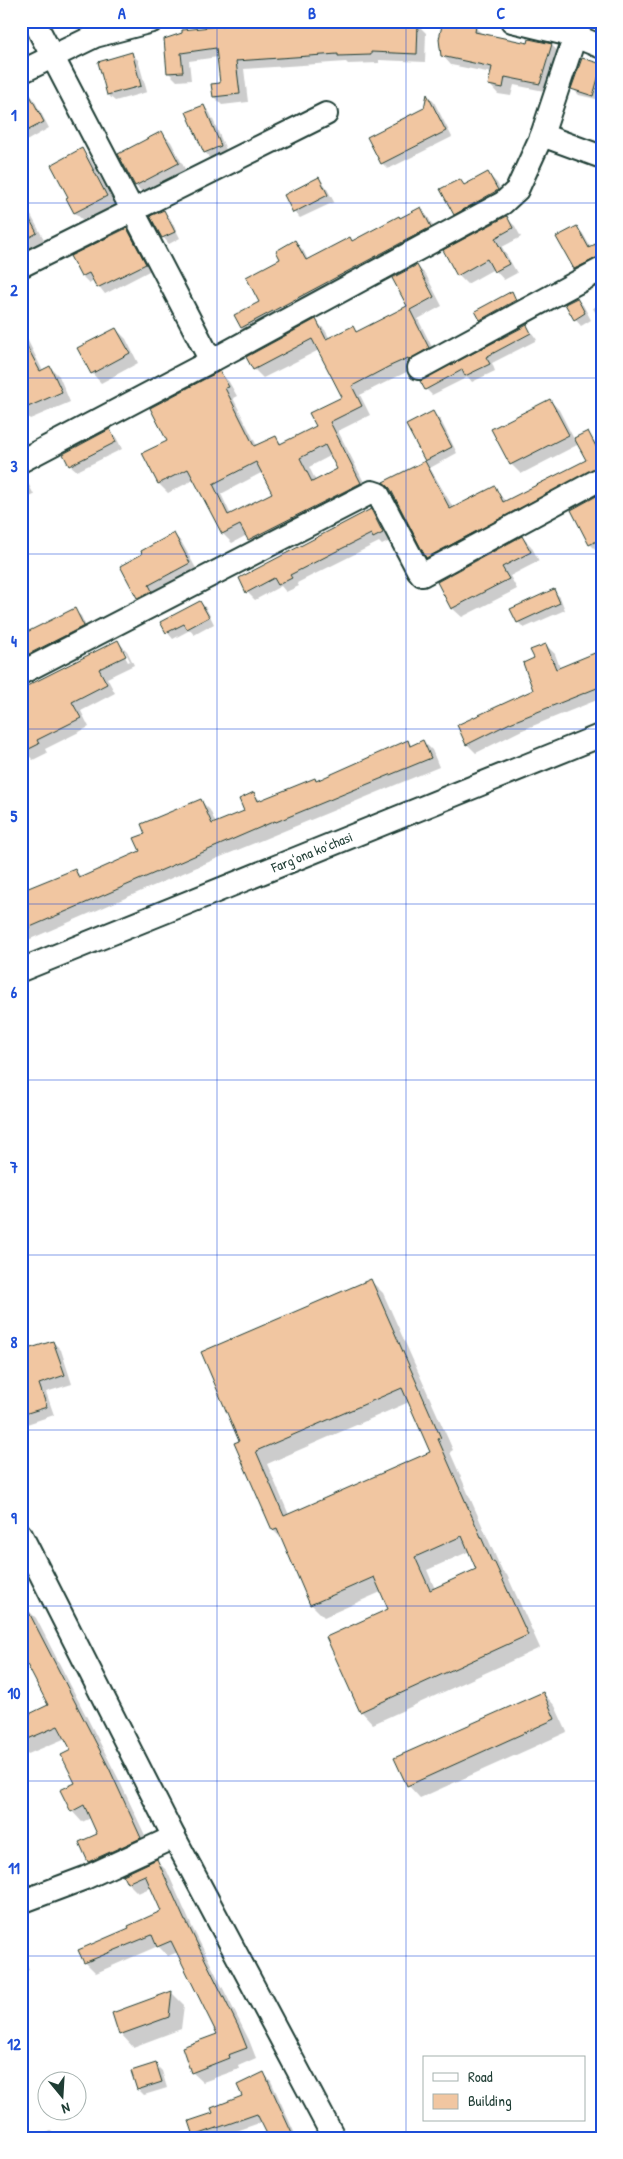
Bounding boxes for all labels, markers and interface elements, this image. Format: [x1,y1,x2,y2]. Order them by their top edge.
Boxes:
text: A [118,2,126,24]
text: B [308,2,316,24]
text: C [497,2,506,24]
text: 1 [11,104,17,126]
text: 2 [10,279,18,301]
text: 3 [10,455,18,477]
text: 4 [11,630,17,652]
text: 5 [11,805,18,827]
street label: Fargʻona koʻchasi [267,827,356,878]
text: 6 [11,981,18,1003]
text: 7 [9,1156,18,1178]
text: 8 [11,1331,18,1353]
text: 9 [11,1507,17,1529]
text: 10 [8,1682,20,1704]
text: 11 [8,1857,20,1879]
text: 12 [7,2033,21,2055]
legend [423,2056,586,2122]
text: Road [468,2066,493,2087]
north arrow [38,2072,88,2122]
text: Building [468,2090,512,2111]
text: N [59,2099,73,2119]

